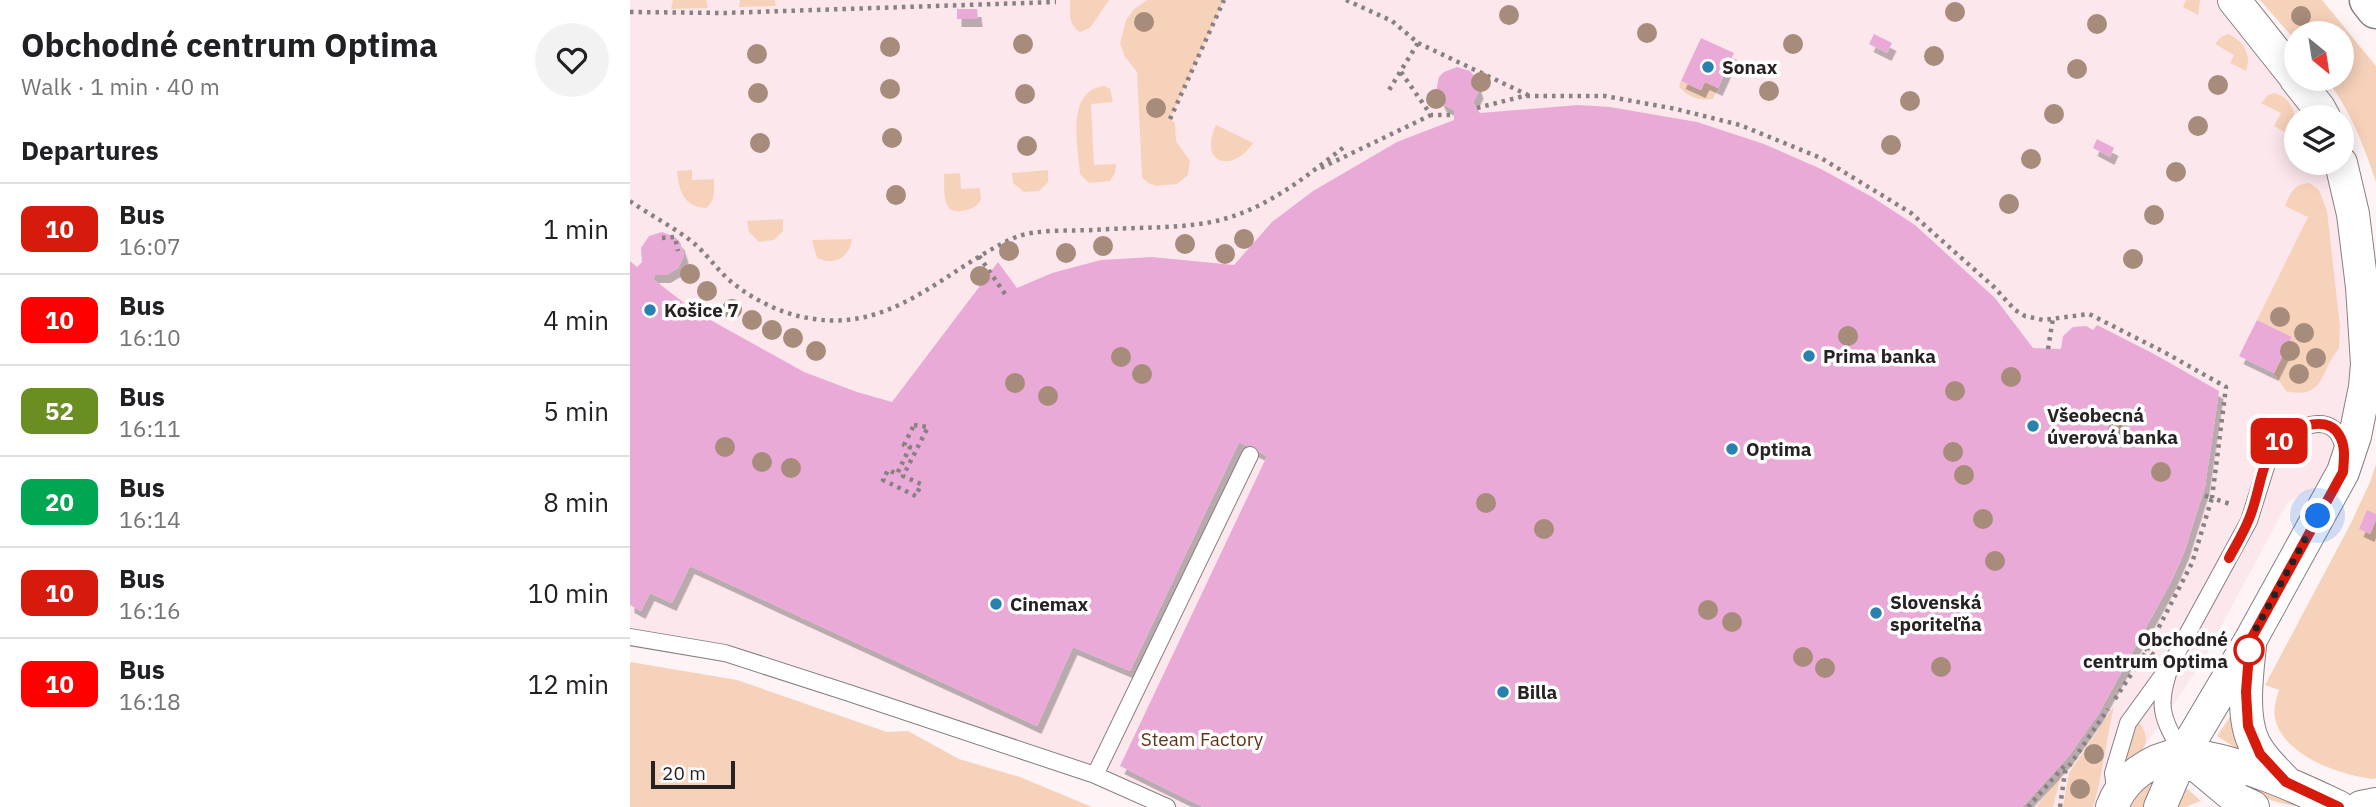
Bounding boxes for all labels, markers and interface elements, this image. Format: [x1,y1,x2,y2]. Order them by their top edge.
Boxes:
north arrow [2284,21,2354,91]
map controls [2284,21,2354,175]
text: Obchodné centrum Optima [21,23,438,66]
button: heart [535,23,609,97]
place label: Sonax [1722,55,1778,79]
marker: Sonax [1700,59,1716,75]
text: Walk · 1 min · 40 m [21,71,220,101]
button: layers [2284,105,2354,175]
text: Departures [21,133,159,167]
text: Bus [119,197,165,231]
text: 1 min [543,212,609,246]
text: 10 [45,213,74,245]
text: 16:07 [119,231,181,261]
text: Bus [119,288,165,322]
place label: Košice 7 [664,298,739,322]
marker: Košice 7 [642,302,658,318]
text: 4 min [543,303,609,337]
text: 10 [45,304,74,336]
text: 16:10 [119,322,181,352]
place label: Prima banka [1823,344,1936,368]
marker: Prima banka [1801,348,1817,364]
text: Bus [119,379,165,413]
text: 5 min [543,394,609,428]
text: 52 [45,395,74,427]
place label: Všeobecná úverová banka [2047,403,2178,449]
text: 16:11 [119,413,181,443]
marker: Všeobecná úverová banka [2025,418,2041,434]
line badge: 10 [2248,418,2310,464]
text: 10 [2265,425,2293,457]
place label: Optima [1746,437,1812,461]
marker: Optima [1724,441,1740,457]
text: Bus [119,470,165,504]
text: 8 min [543,485,609,519]
text: 20 [45,486,74,518]
your location [2300,498,2335,533]
text: 16:14 [119,504,181,534]
text: Bus [119,561,165,595]
text: 10 min [528,576,609,610]
text: 10 [45,577,74,609]
place label: Slovenská sporiteľňa [1890,590,1982,636]
place label: Cinemax [1010,592,1089,616]
text: 16:16 [119,595,181,625]
marker: Cinemax [988,596,1004,612]
marker: Slovenská sporiteľňa [1868,605,1884,621]
place label: Obchodné centrum Optima [2083,627,2228,673]
marker: Obchodné centrum Optima [2234,635,2264,665]
text: Bus [119,652,165,686]
text: 12 min [528,667,609,701]
text: 10 [45,668,74,700]
place label: Billa [1517,680,1557,704]
marker: Billa [1495,684,1511,700]
text: 16:18 [119,686,181,716]
park label: Steam Factory [1141,727,1264,751]
scale bar [651,758,735,790]
text: 20 m [662,761,706,785]

